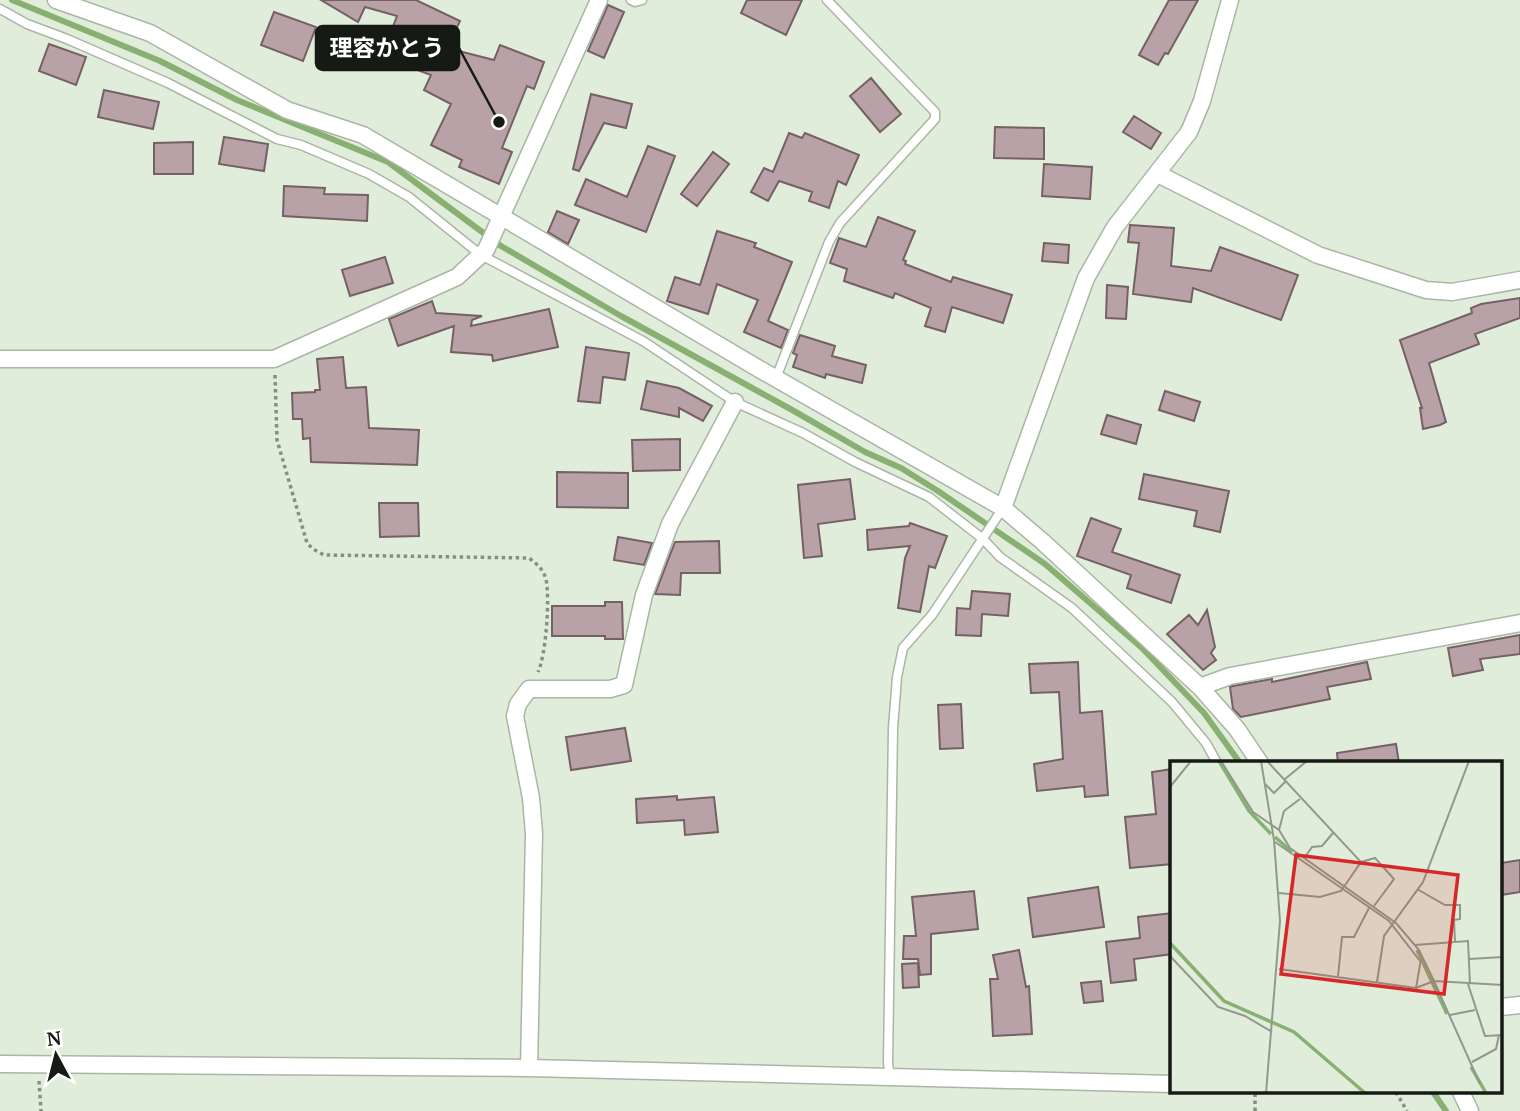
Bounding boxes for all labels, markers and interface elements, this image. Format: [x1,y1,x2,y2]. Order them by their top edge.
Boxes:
callout: 理容かとう [316,26,459,70]
text: 理容かとう [330,32,445,63]
inset map [1170,761,1502,1094]
north arrow [21,1020,91,1090]
text: N [45,1024,63,1051]

